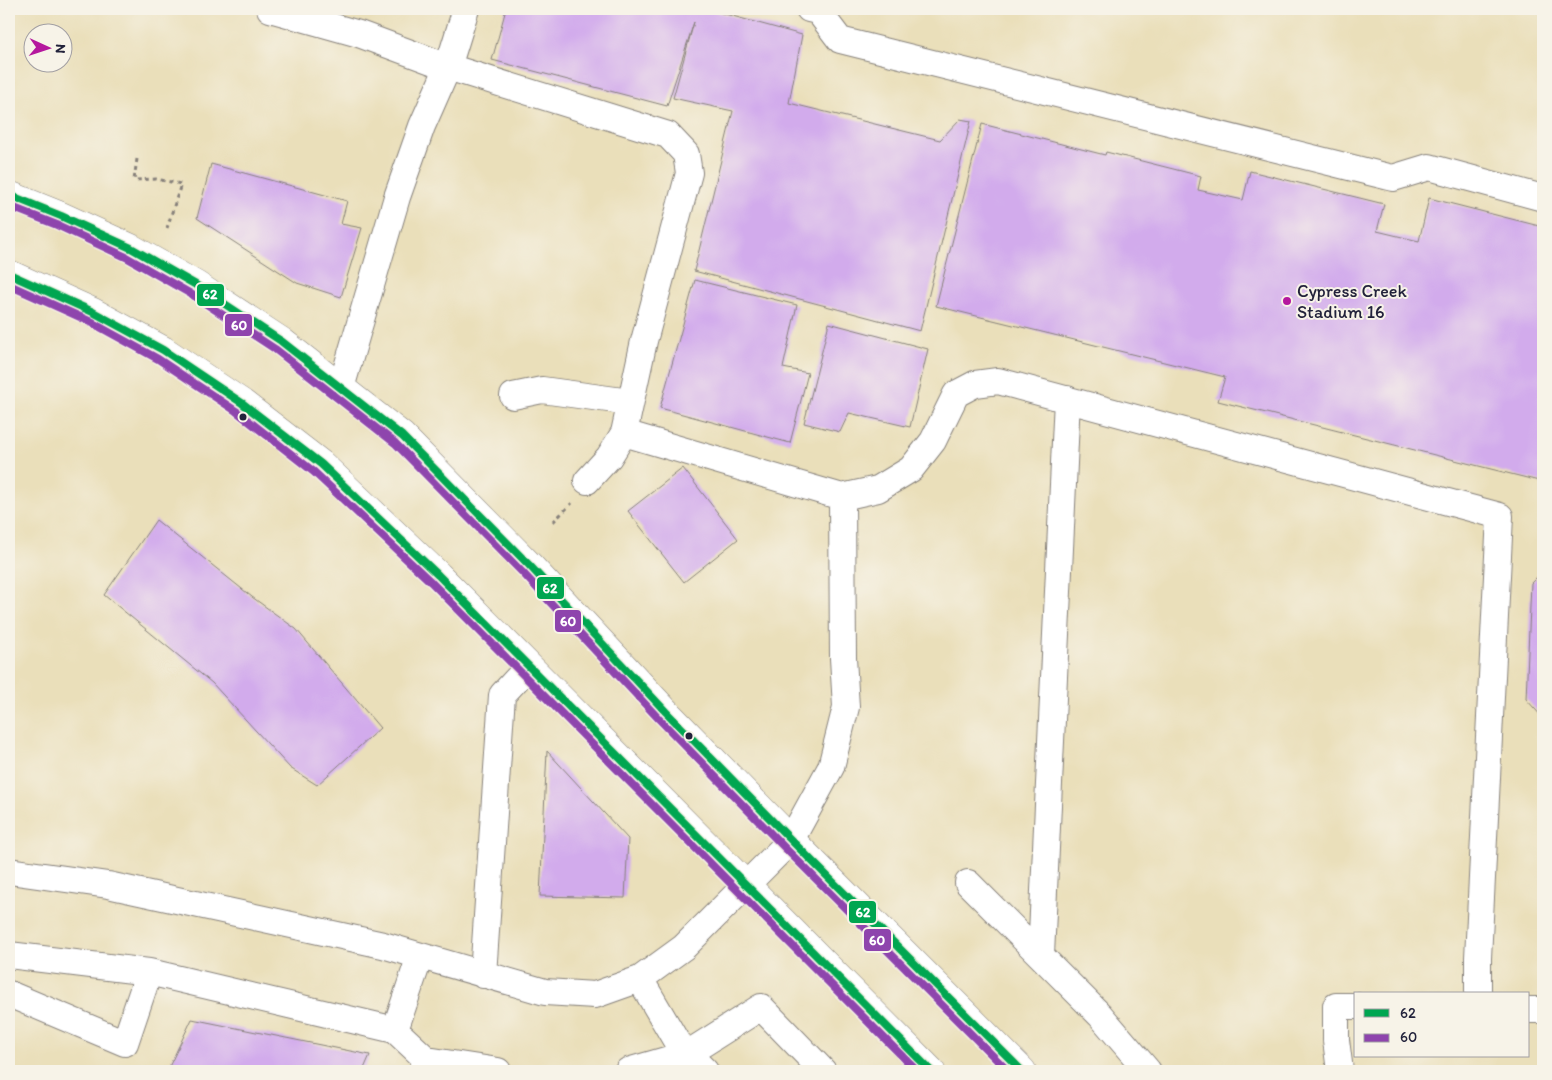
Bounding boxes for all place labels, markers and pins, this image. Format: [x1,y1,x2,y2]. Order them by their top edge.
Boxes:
place label: Cypress Creek Stadium 16 [1297,280,1407,323]
marker: Cypress Creek Stadium 16 [1281,295,1293,307]
unlabelled marker [238,412,248,422]
unlabelled marker [684,731,694,741]

